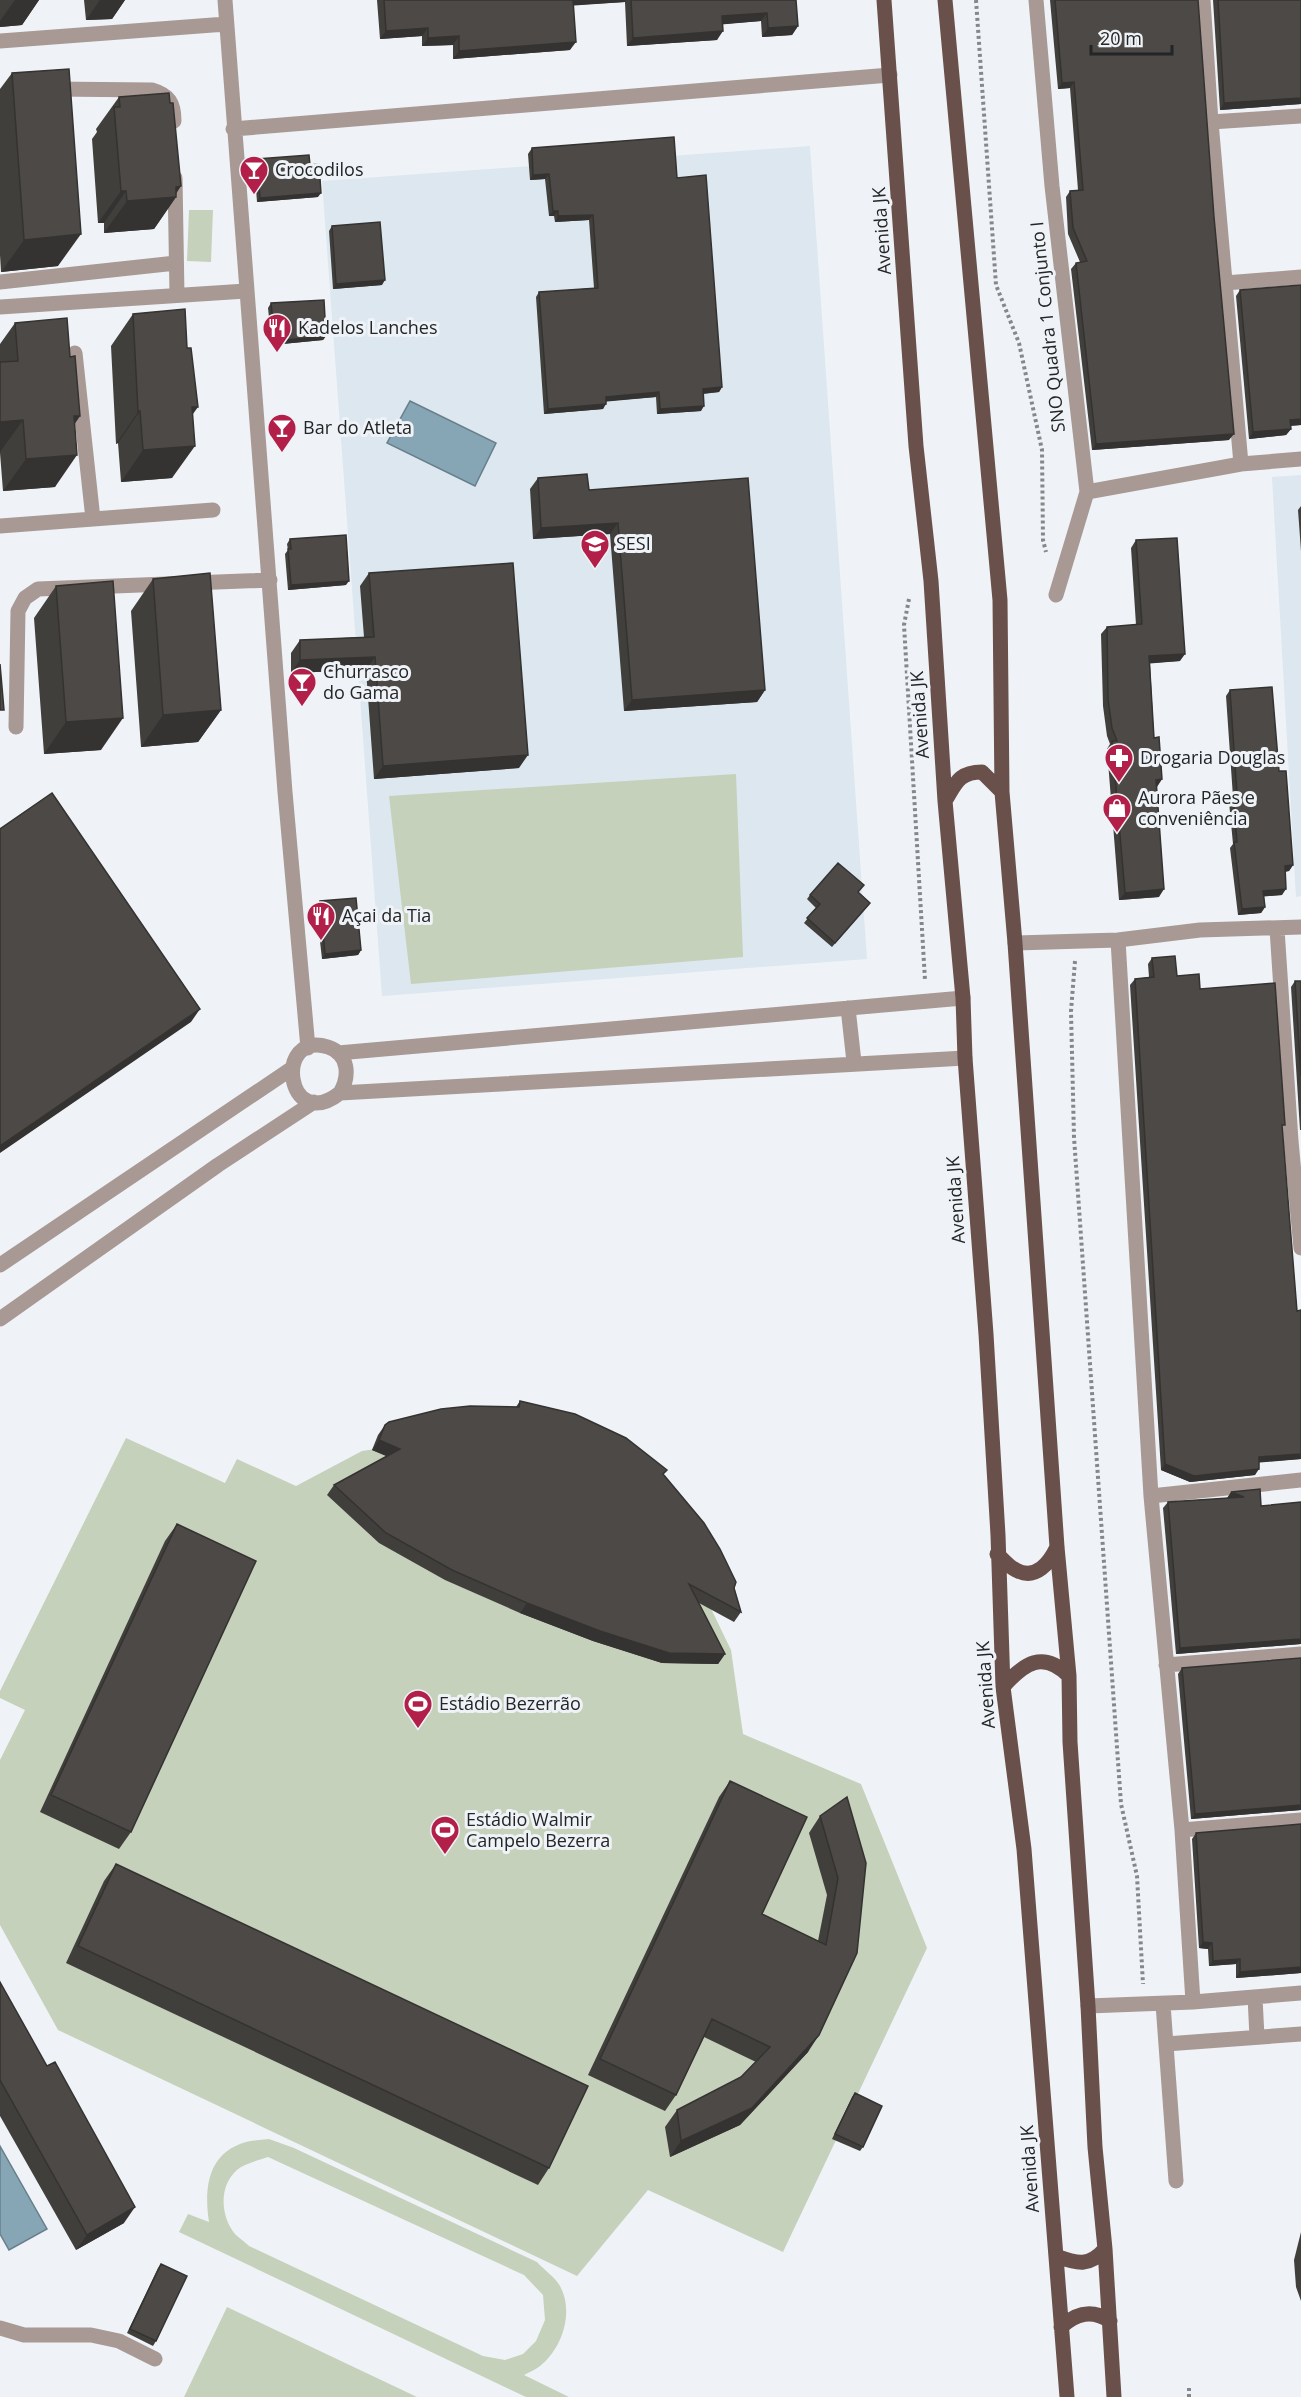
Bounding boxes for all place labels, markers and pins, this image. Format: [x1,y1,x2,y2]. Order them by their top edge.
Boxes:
bar icon: Crocodilos [238,154,270,196]
place label: Crocodilos [275,157,363,181]
restaurant icon: Kadelos Lanches [261,312,293,354]
place label: Kadelos Lanches [298,315,438,339]
bar icon: Bar do Atleta [266,412,298,454]
place label: Bar do Atleta [303,415,412,439]
school or university icon: SESI [579,528,611,570]
place label: SESI [616,531,651,555]
place label: Churrasco do Gama [323,659,409,704]
bar icon: Churrasco do Gama [286,666,318,708]
pharmacy icon: Drogaria Douglas [1103,742,1135,784]
place label: Drogaria Douglas [1140,745,1285,769]
place label: Aurora Pães e conveniência [1138,785,1255,830]
shop icon: Aurora Pães e conveniência [1101,792,1133,834]
restaurant icon: Açai da Tia [305,900,337,942]
place label: Açai da Tia [342,903,431,927]
sports icon: Estádio Bezerrão [402,1688,434,1730]
place label: Estádio Bezerrão [439,1691,581,1715]
place label: Estádio Walmir Campelo Bezerra [466,1807,610,1852]
sports icon: Estádio Walmir Campelo Bezerra [429,1814,461,1856]

